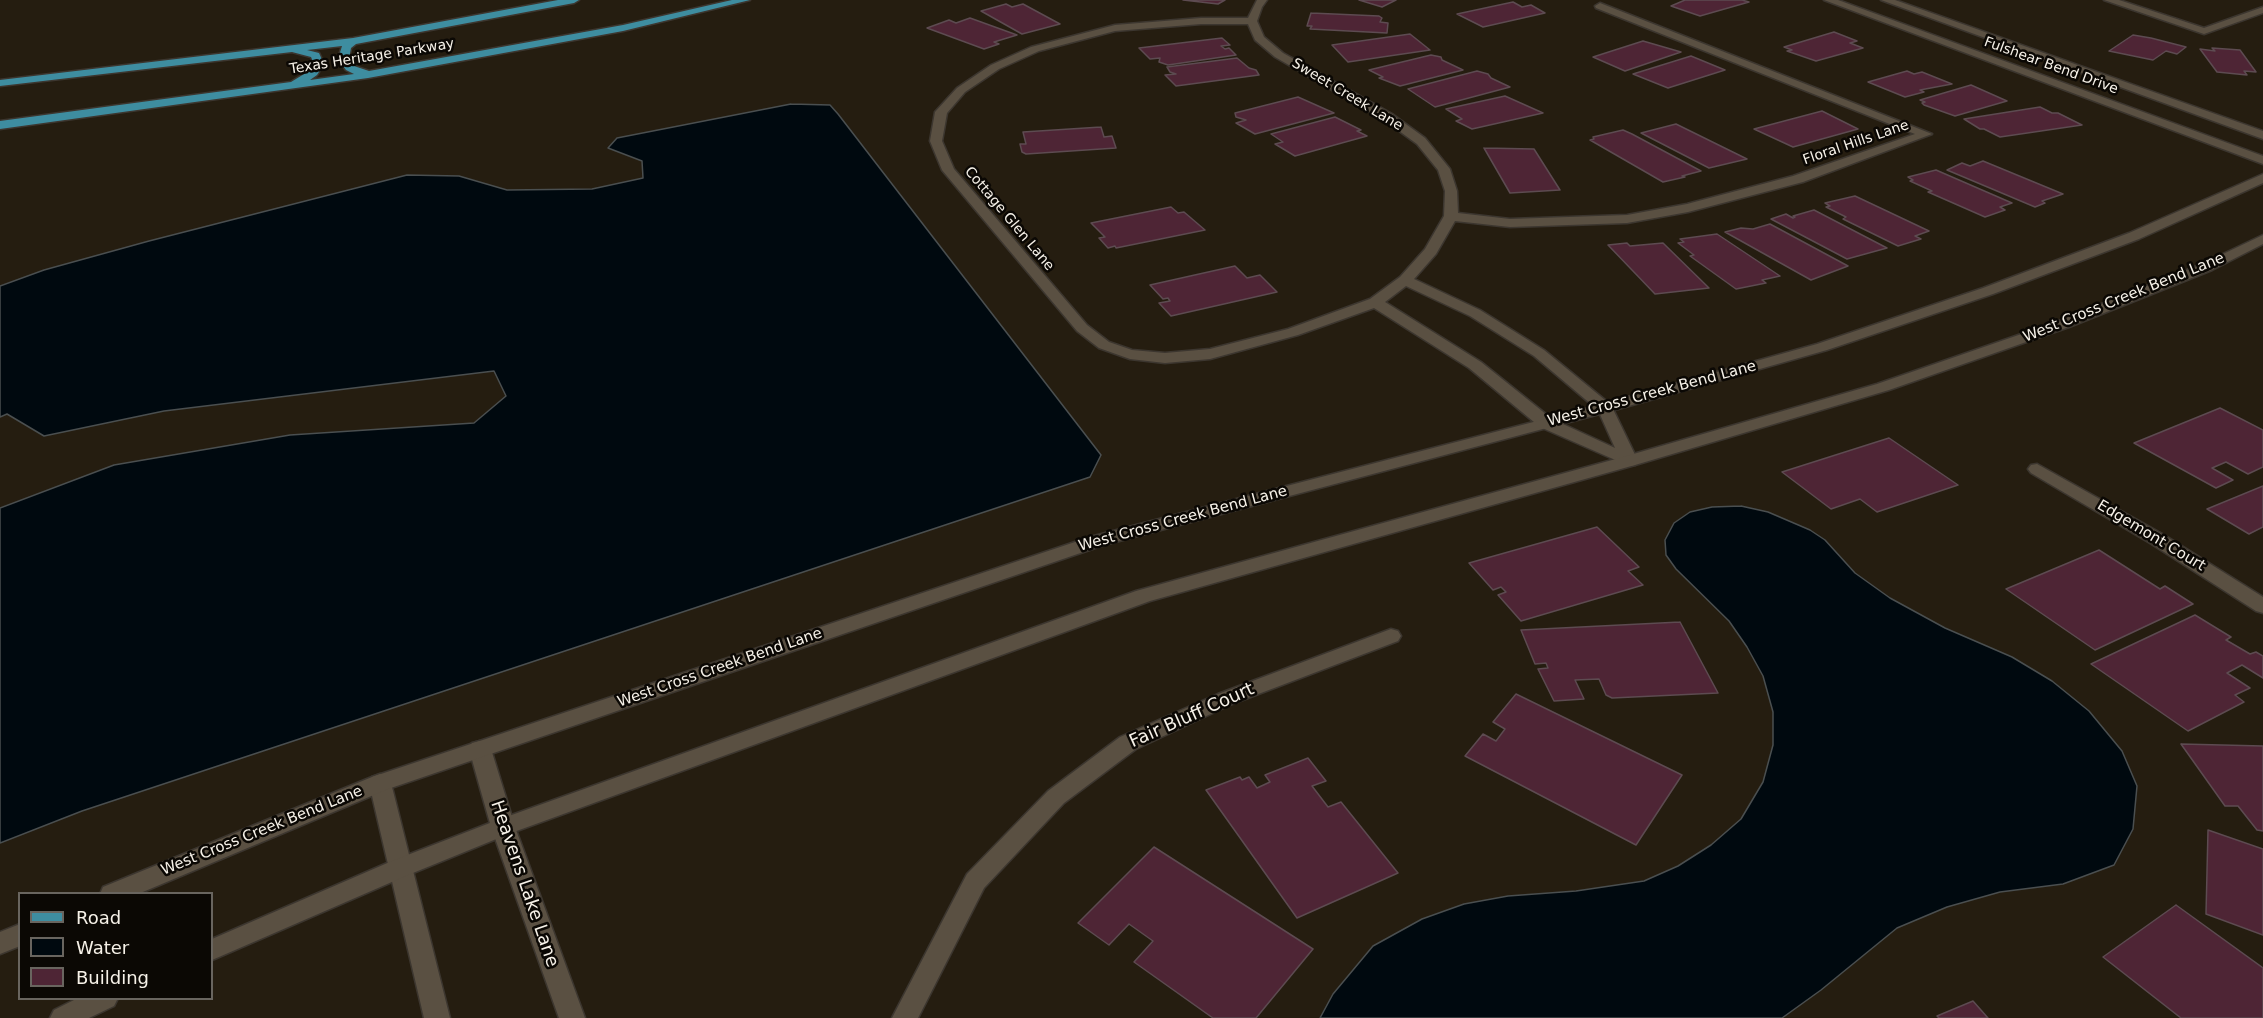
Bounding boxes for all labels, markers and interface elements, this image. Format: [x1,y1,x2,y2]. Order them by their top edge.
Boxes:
street label: Fulshear Bend Drive [1982,34,2120,98]
street label: Texas Heritage Parkway [288,36,456,78]
street label: Sweet Creek Lane [1289,55,1405,135]
street label: Floral Hills Lane [1801,117,1911,169]
street label: Cottage Glen Lane [961,164,1057,274]
street label: West Cross Creek Bend Lane [2021,249,2227,347]
street label: West Cross Creek Bend Lane [1546,357,1758,431]
street label: West Cross Creek Bend Lane [1077,482,1289,556]
street label: Edgemont Court [2094,497,2208,575]
street label: West Cross Creek Bend Lane [615,624,825,712]
street label: Fair Bluff Court [1126,679,1258,753]
street label: West Cross Creek Bend Lane [159,782,365,880]
street label: Heavens Lake Lane [485,798,563,970]
legend [18,892,213,1000]
text: Road [76,907,121,928]
text: Water [76,937,129,958]
text: Building [76,967,149,988]

